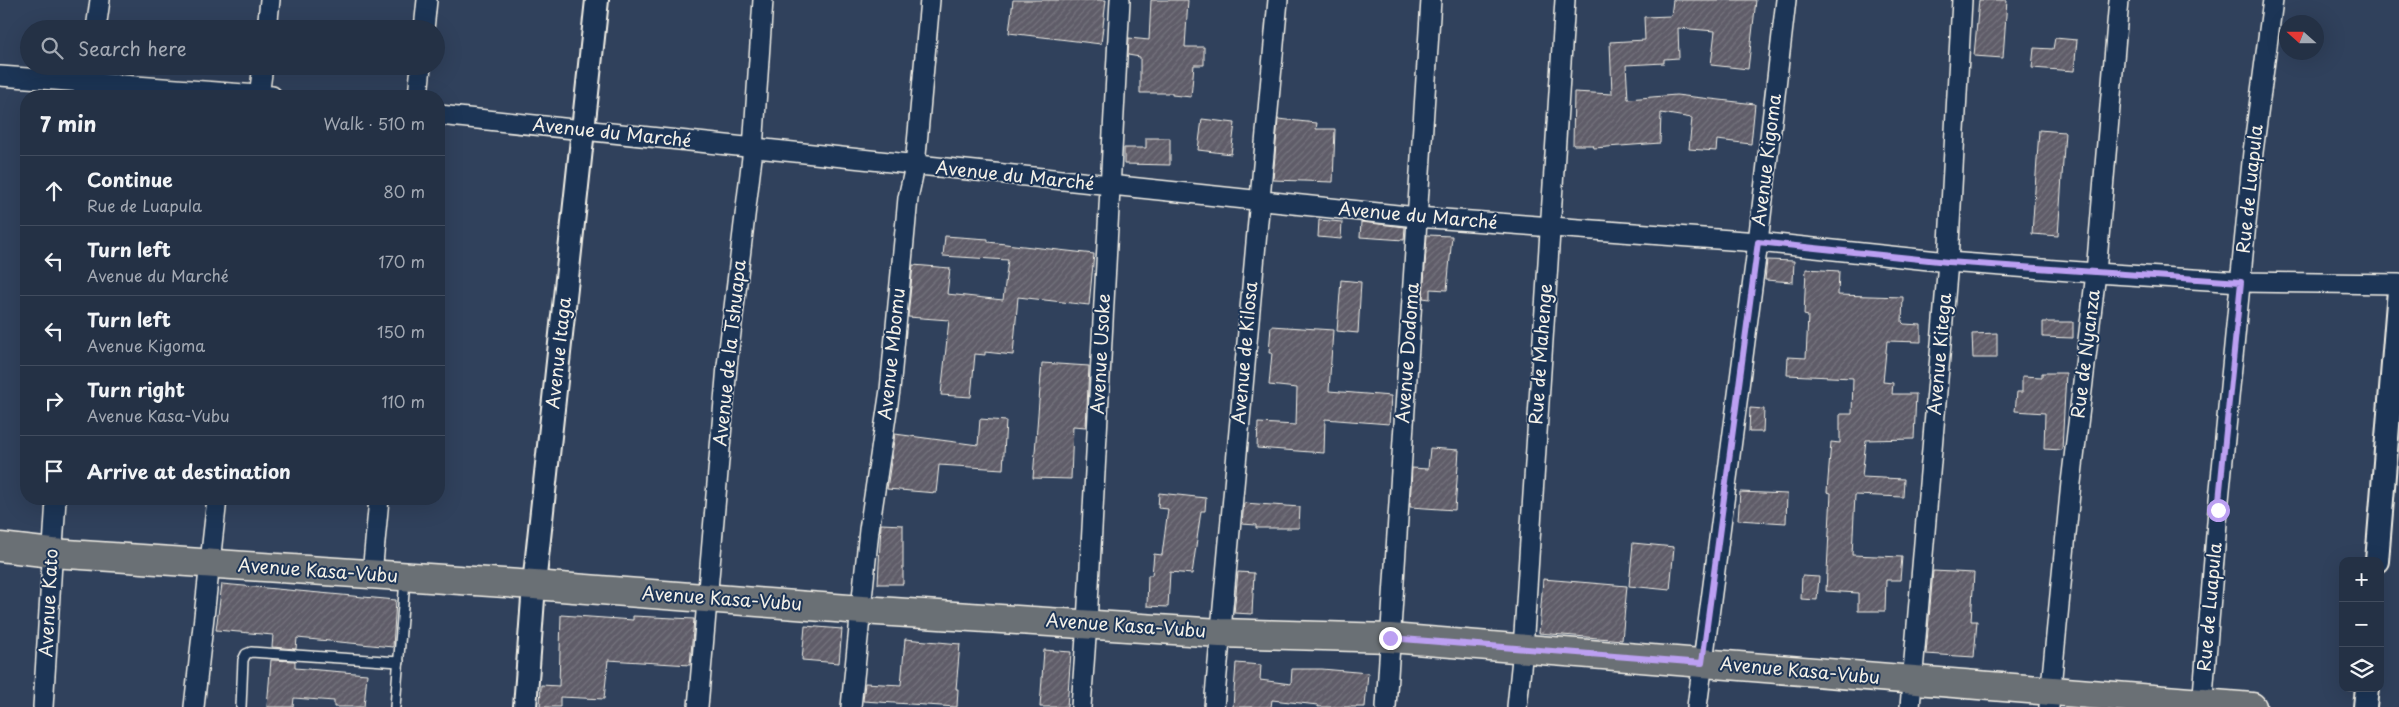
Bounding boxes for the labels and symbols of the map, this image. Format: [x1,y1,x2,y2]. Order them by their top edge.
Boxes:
north arrow [2279,15,2324,60]
street label: Avenue Kigoma [1744,91,1787,227]
street label: Avenue du Marché [531,110,693,153]
street label: Rue de Luapula [2228,122,2269,255]
street label: Avenue du Marché [934,153,1096,196]
street label: Avenue du Marché [1338,194,1499,235]
street label: Avenue de la Tshuapa [705,258,752,447]
street label: Avenue de Kilosa [1224,280,1263,425]
street label: Avenue Dodoma [1388,281,1425,424]
street label: Rue de Mahenge [1521,282,1558,425]
street label: Avenue Mbomu [870,286,911,421]
street label: Rue de Nyanza [2063,287,2106,420]
street label: Avenue Kitega [1920,291,1957,416]
street label: Avenue Usoke [1083,293,1116,415]
street label: Avenue Itaga [538,295,577,410]
route start [2207,499,2230,522]
street label: Rue de Luapula [2189,541,2228,672]
street label: Avenue Kato [31,548,64,658]
street label: Avenue Kasa-Vubu [237,550,399,589]
street label: Avenue Kasa-Vubu [641,578,803,617]
street label: Avenue Kasa-Vubu [1045,605,1207,644]
route end [1379,627,1402,650]
street label: Avenue Kasa-Vubu [1719,649,1881,690]

